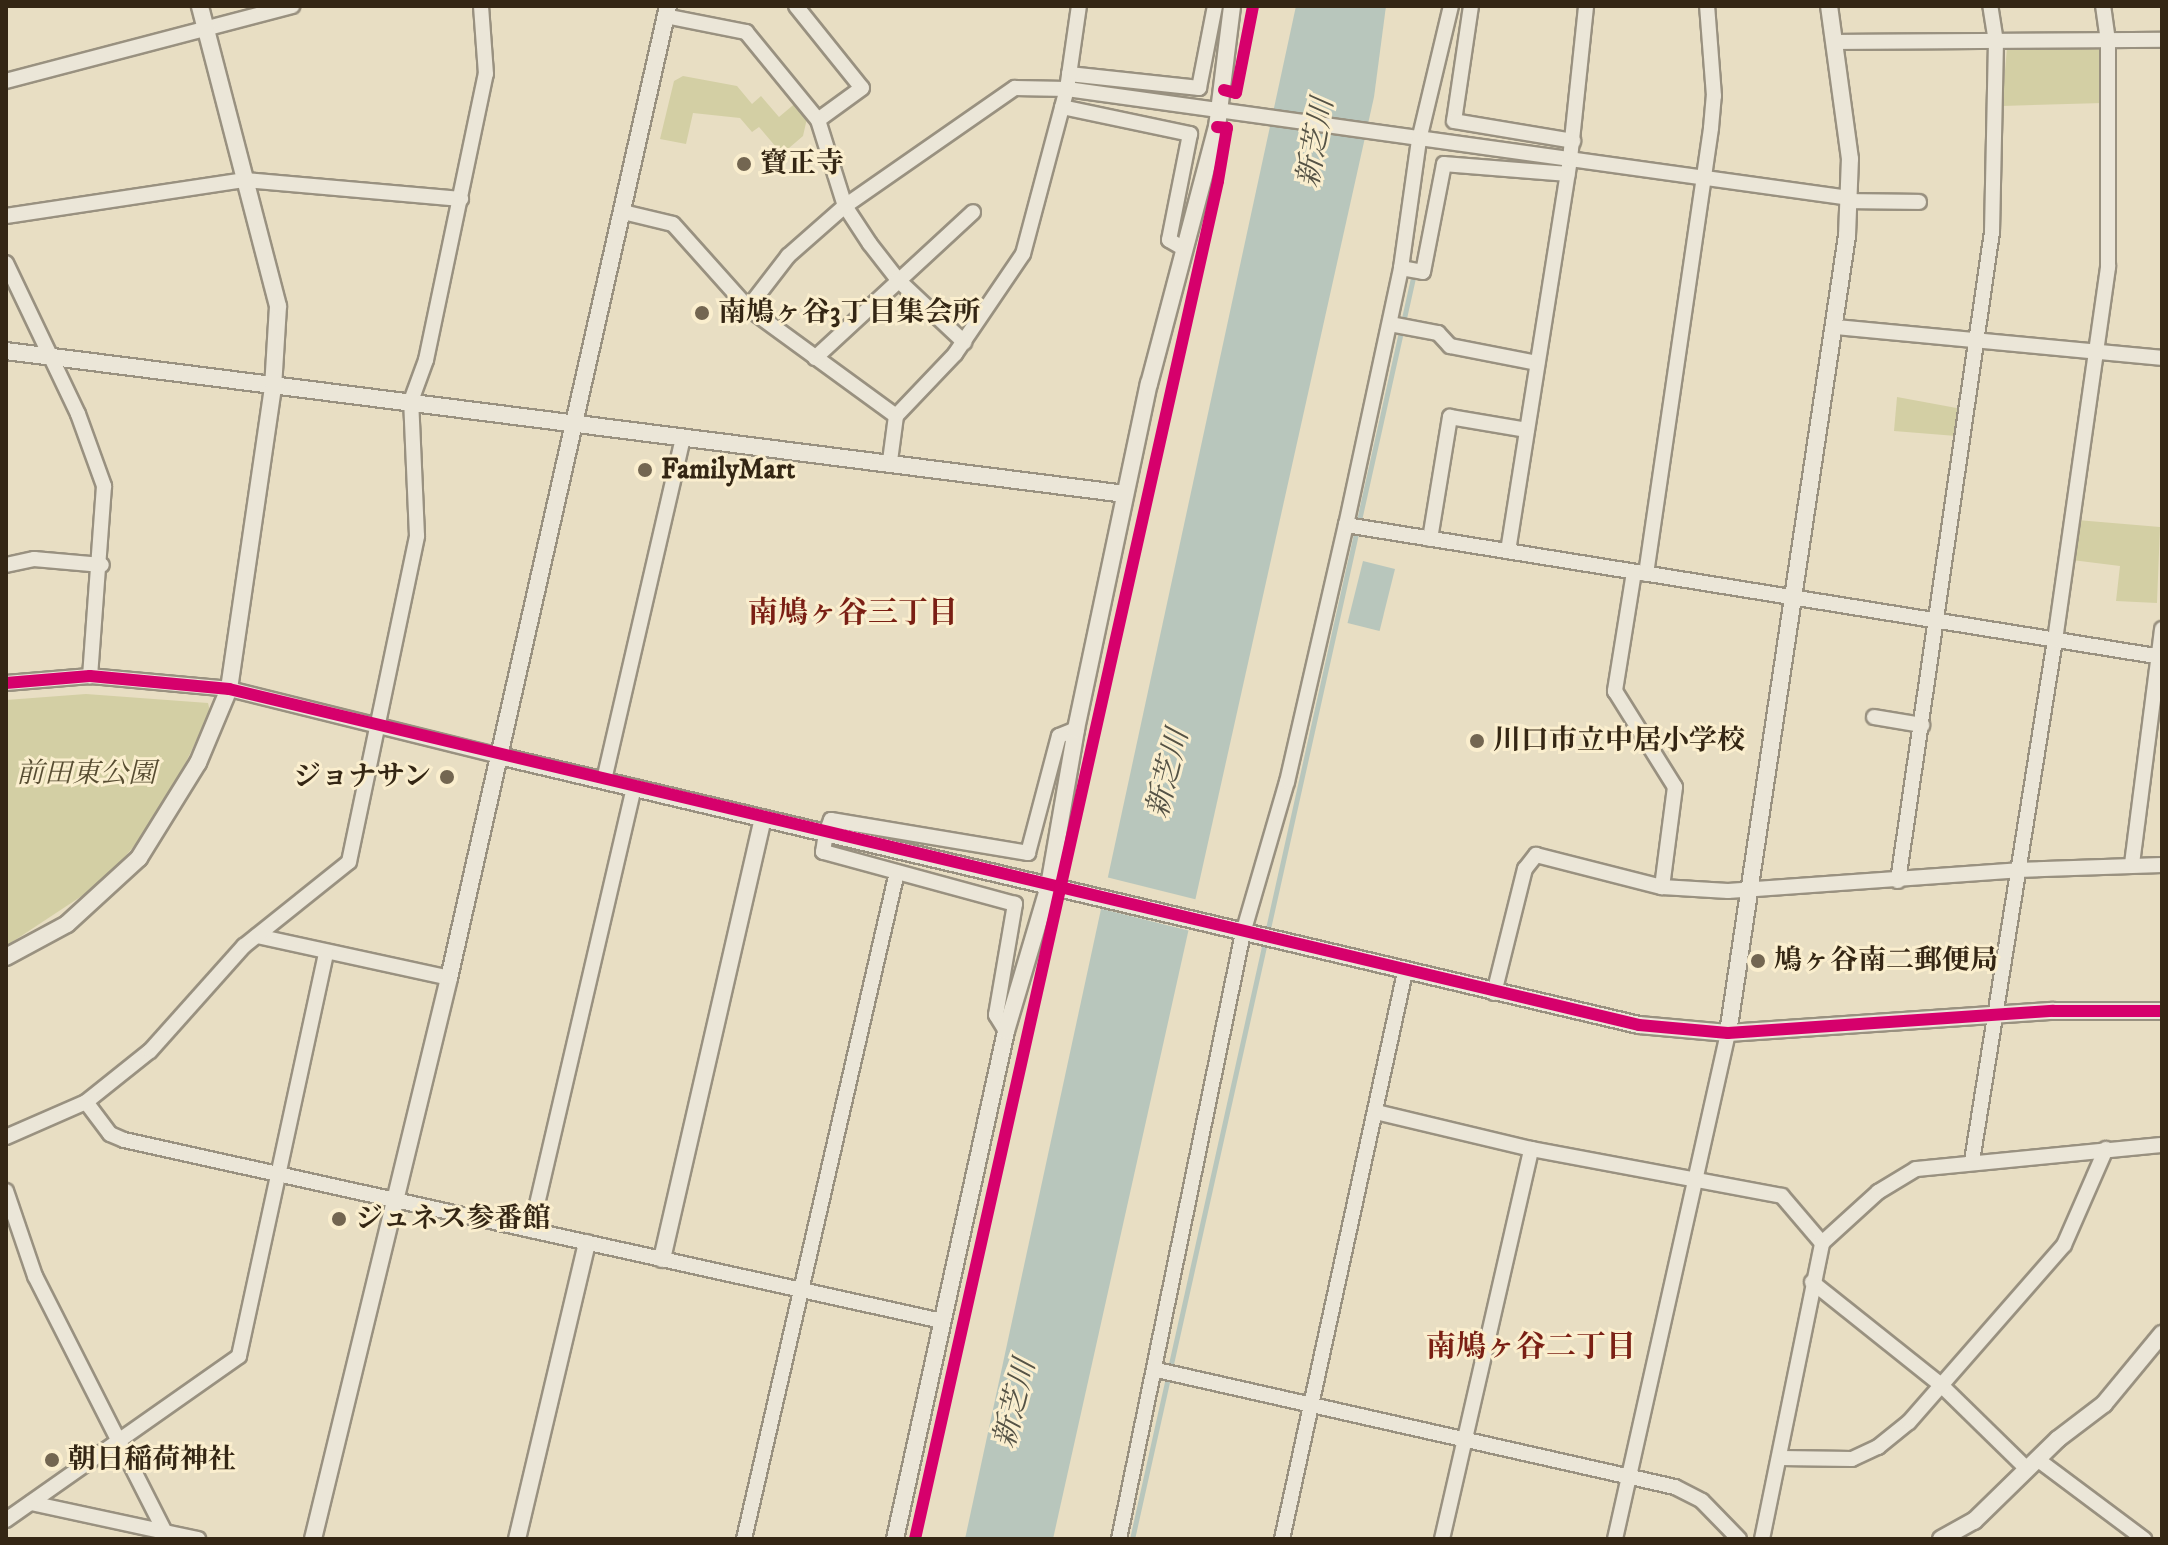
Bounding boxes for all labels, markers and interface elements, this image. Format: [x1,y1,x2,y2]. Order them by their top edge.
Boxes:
water label: 新芝川 [1291,96,1343,190]
place label: 寶正寺 [760,147,844,181]
marker: 寶正寺 [735,155,753,173]
place label: 南鳩ヶ谷3丁目集会所 [718,296,980,330]
marker: 南鳩ヶ谷3丁目集会所 [693,304,711,322]
place label: FamilyMart [661,453,795,487]
marker: FamilyMart [636,461,654,479]
district label: 南鳩ヶ谷三丁目 [748,596,958,632]
place label: 川口市立中居小学校 [1493,724,1745,758]
water label: 新芝川 [1141,726,1197,822]
marker: 川口市立中居小学校 [1468,732,1486,750]
park label: 前田東公園 [16,757,156,791]
place label: ジョナサン [291,760,431,794]
marker: ジョナサン [438,768,456,786]
place label: 鳩ヶ谷南二郵便局 [1774,944,1998,978]
marker: 鳩ヶ谷南二郵便局 [1749,952,1767,970]
place label: ジュネス参番館 [355,1202,551,1236]
marker: ジュネス参番館 [330,1210,348,1228]
district label: 南鳩ヶ谷二丁目 [1426,1330,1636,1366]
water label: 新芝川 [988,1356,1044,1452]
place label: 朝日稲荷神社 [68,1443,236,1477]
marker: 朝日稲荷神社 [43,1451,61,1469]

